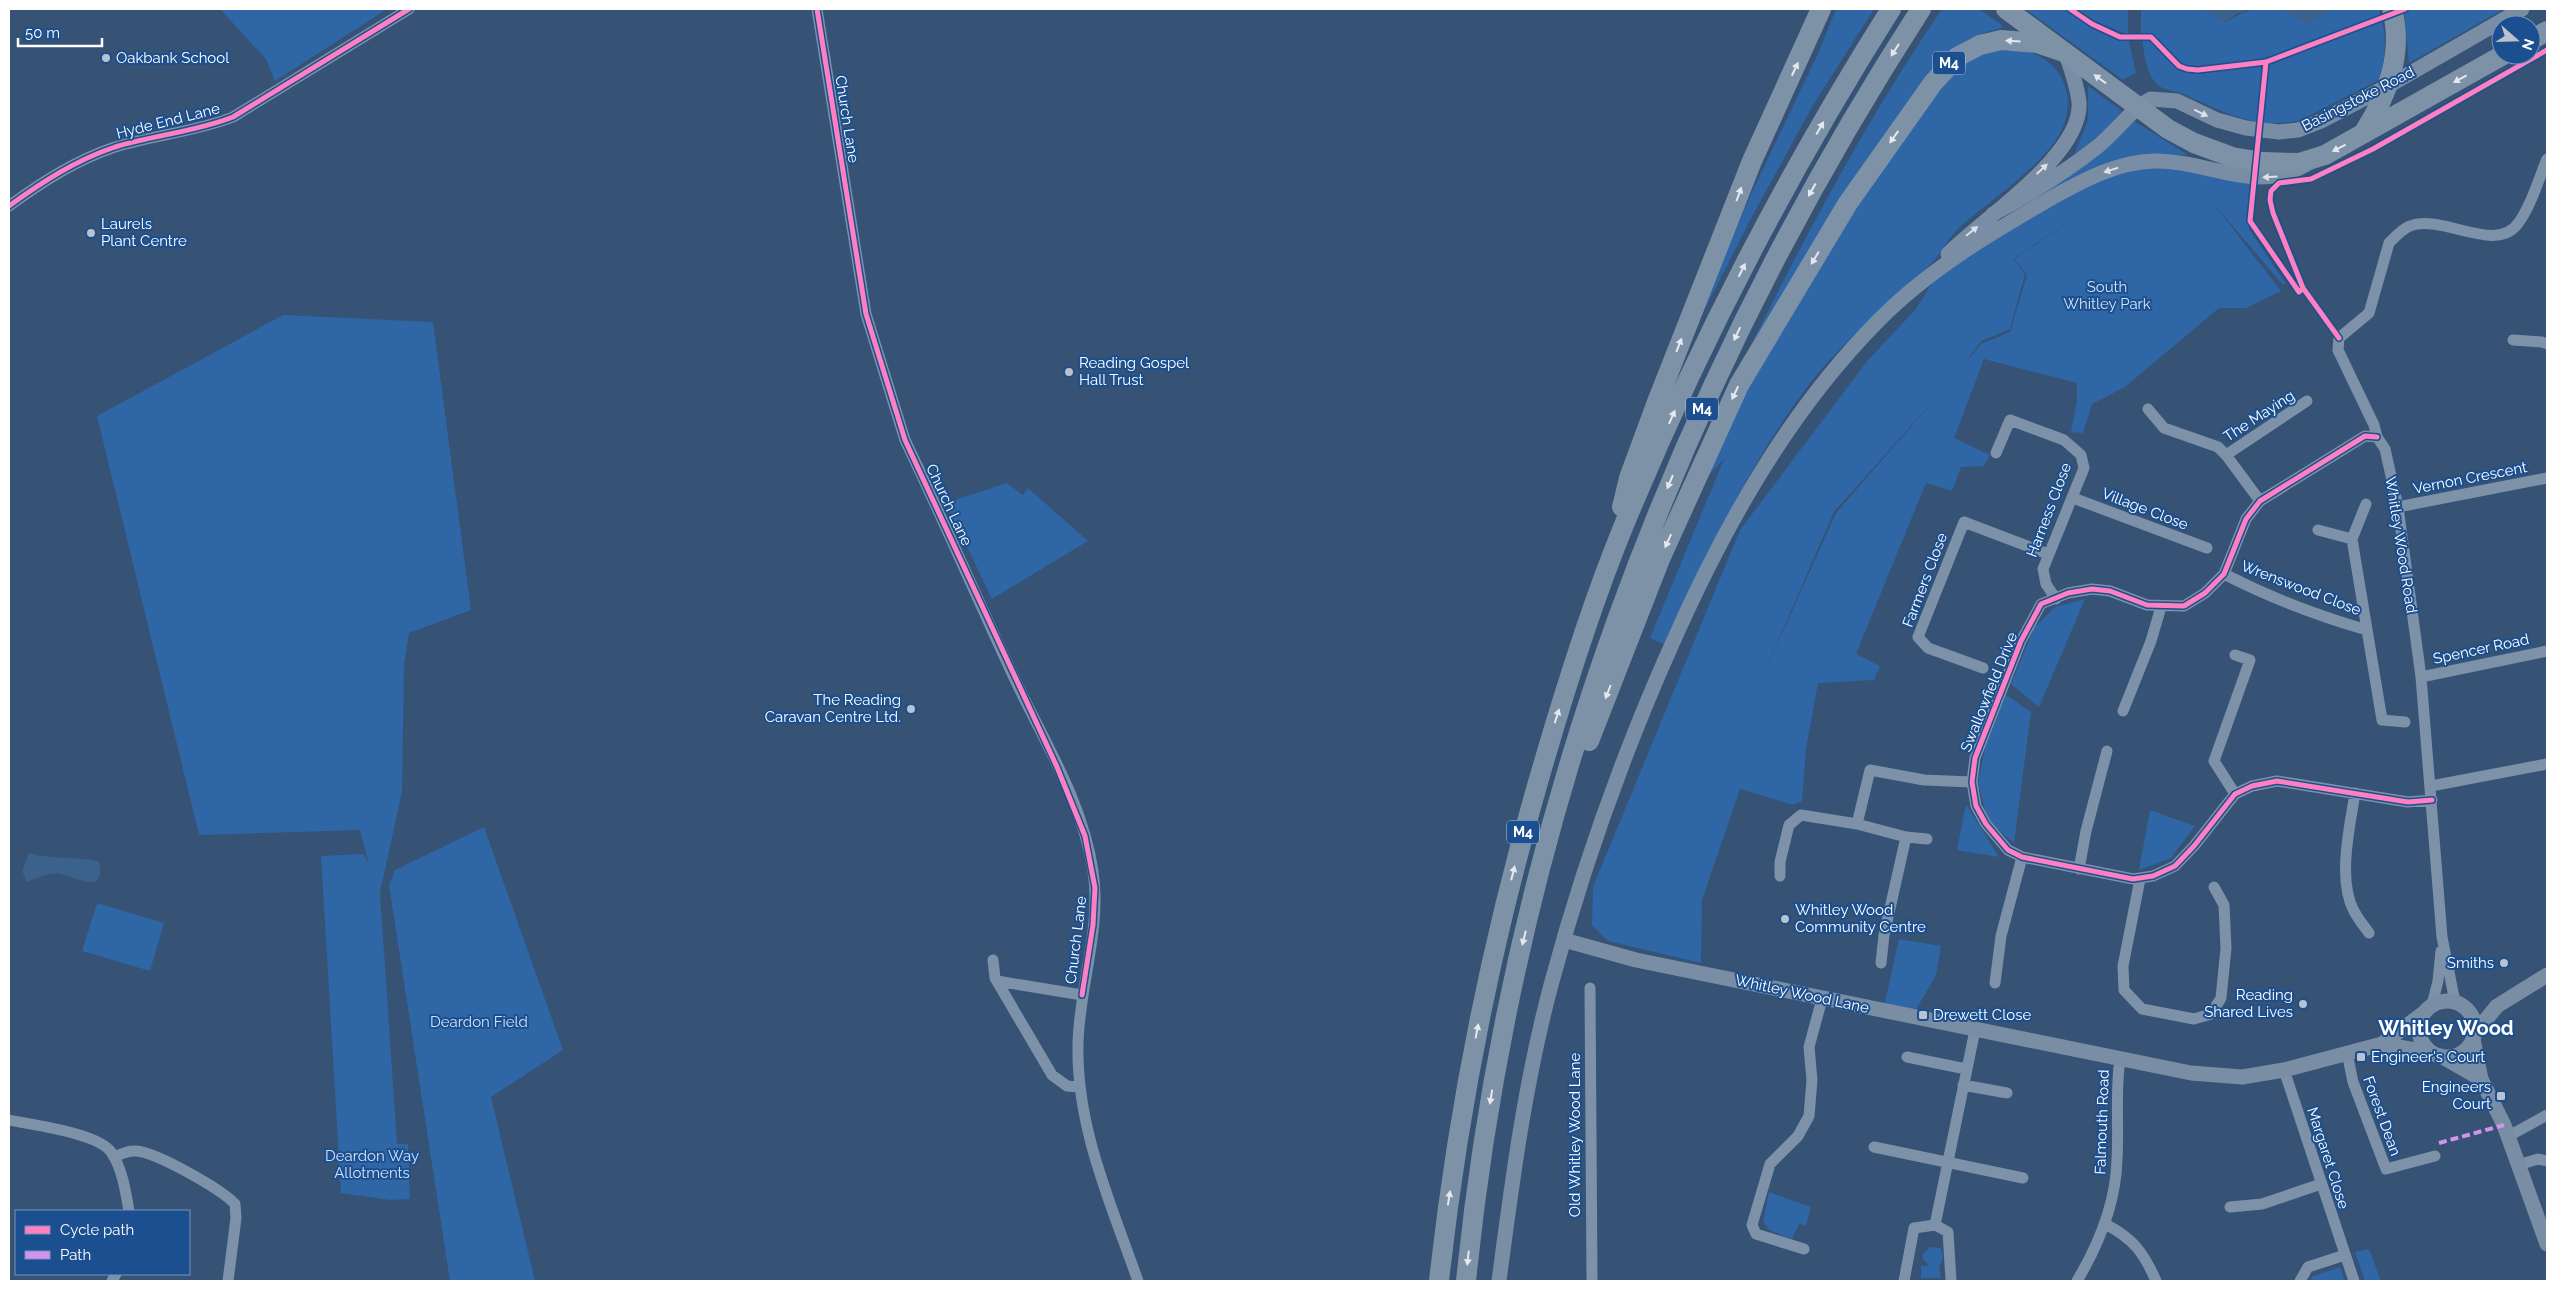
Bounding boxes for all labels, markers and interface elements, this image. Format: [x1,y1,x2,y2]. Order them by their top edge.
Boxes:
scale bar [18,15,101,47]
north arrow [2491,15,2541,65]
text: 50 m [25,24,60,42]
one-way arrow [2005,36,2021,44]
text: N [2519,37,2538,52]
one-way arrow [1890,43,1900,56]
place label: Oakbank School [116,49,230,67]
marker: Oakbank School [100,52,112,64]
road number: M4 [1933,52,1965,74]
one-way arrow [1791,62,1799,76]
street label: Basingstoke Road [2299,63,2417,135]
street label: Church Lane [831,74,863,164]
one-way arrow [2093,74,2107,84]
one-way arrow [2454,74,2467,83]
street label: Hyde End Lane [114,99,222,143]
one-way arrow [2194,109,2208,117]
one-way arrow [1816,120,1824,135]
one-way arrow [1889,130,1899,144]
one-way arrow [2331,144,2346,152]
one-way arrow [2036,163,2048,175]
one-way arrow [2103,166,2118,174]
one-way arrow [2262,174,2278,182]
one-way arrow [1808,182,1816,197]
one-way arrow [1735,186,1743,201]
place label: Laurels Plant Centre [101,215,187,250]
one-way arrow [1965,225,1978,236]
marker: Laurels Plant Centre [85,227,97,239]
one-way arrow [1810,252,1819,265]
one-way arrow [1738,263,1746,277]
park label: South Whitley Park [2063,278,2151,313]
one-way arrow [1733,327,1741,341]
one-way arrow [1675,337,1683,352]
place label: Reading Gospel Hall Trust [1079,354,1190,389]
marker: Reading Gospel Hall Trust [1063,366,1075,378]
one-way arrow [1731,386,1739,400]
street label: The Maying [2220,386,2298,446]
road number: M4 [1686,398,1718,420]
one-way arrow [1669,410,1677,424]
street label: Vernon Crescent [2412,458,2528,498]
street label: Harness Close [2023,460,2075,560]
street label: Church Lane [922,461,976,549]
one-way arrow [1666,475,1674,489]
street label: Whitley Wood Road [2381,475,2421,615]
street label: Village Close [2099,484,2191,534]
street label: Farmers Close [1899,530,1951,630]
one-way arrow [1663,534,1671,548]
street label: Wrenswood Close [2238,557,2364,619]
street label: Swallowfield Drive [1957,629,2021,754]
street label: Spencer Road [2431,630,2531,668]
one-way arrow [1604,685,1612,700]
place label: The Reading Caravan Centre Ltd. [765,691,901,726]
marker: The Reading Caravan Centre Ltd. [905,703,917,715]
one-way arrow [1554,709,1561,724]
road number: M4 [1507,820,1539,844]
one-way arrow [1509,865,1517,880]
street label: Church Lane [1062,895,1090,985]
place label: Whitley Wood Community Centre [1795,901,1926,936]
marker: Whitley Wood Community Centre [1779,913,1791,925]
one-way arrow [1520,930,1528,945]
place label: Smiths [2447,954,2494,972]
marker: Smiths [2498,957,2510,969]
street label: Whitley Wood Lane [1733,971,1871,1017]
place label: Reading Shared Lives [2204,986,2293,1021]
marker: Reading Shared Lives [2297,998,2309,1010]
place label: Drewett Close [1933,1006,2031,1024]
marker: Drewett Close [1917,1009,1929,1021]
park label: Deardon Field [430,1013,528,1031]
district label: Whitley Wood [2378,1016,2514,1040]
one-way arrow [1473,1023,1481,1039]
place label: Engineer's Court [2371,1048,2485,1066]
marker: Engineer's Court [2355,1051,2367,1063]
street label: Old Whitley Wood Lane [1566,1053,1584,1217]
street label: Falmouth Road [2091,1069,2113,1175]
street label: Forest Dean [2359,1074,2405,1158]
place label: Engineers Court [2422,1078,2491,1113]
one-way arrow [1487,1089,1495,1105]
marker: Engineers Court [2495,1090,2507,1102]
street label: Margaret Close [2303,1105,2353,1211]
park label: Deardon Way Allotments [325,1147,419,1182]
one-way arrow [1445,1190,1453,1206]
legend [15,1210,190,1275]
text: Cycle path [60,1221,134,1239]
text: Path [60,1246,91,1264]
one-way arrow [1464,1250,1472,1266]

